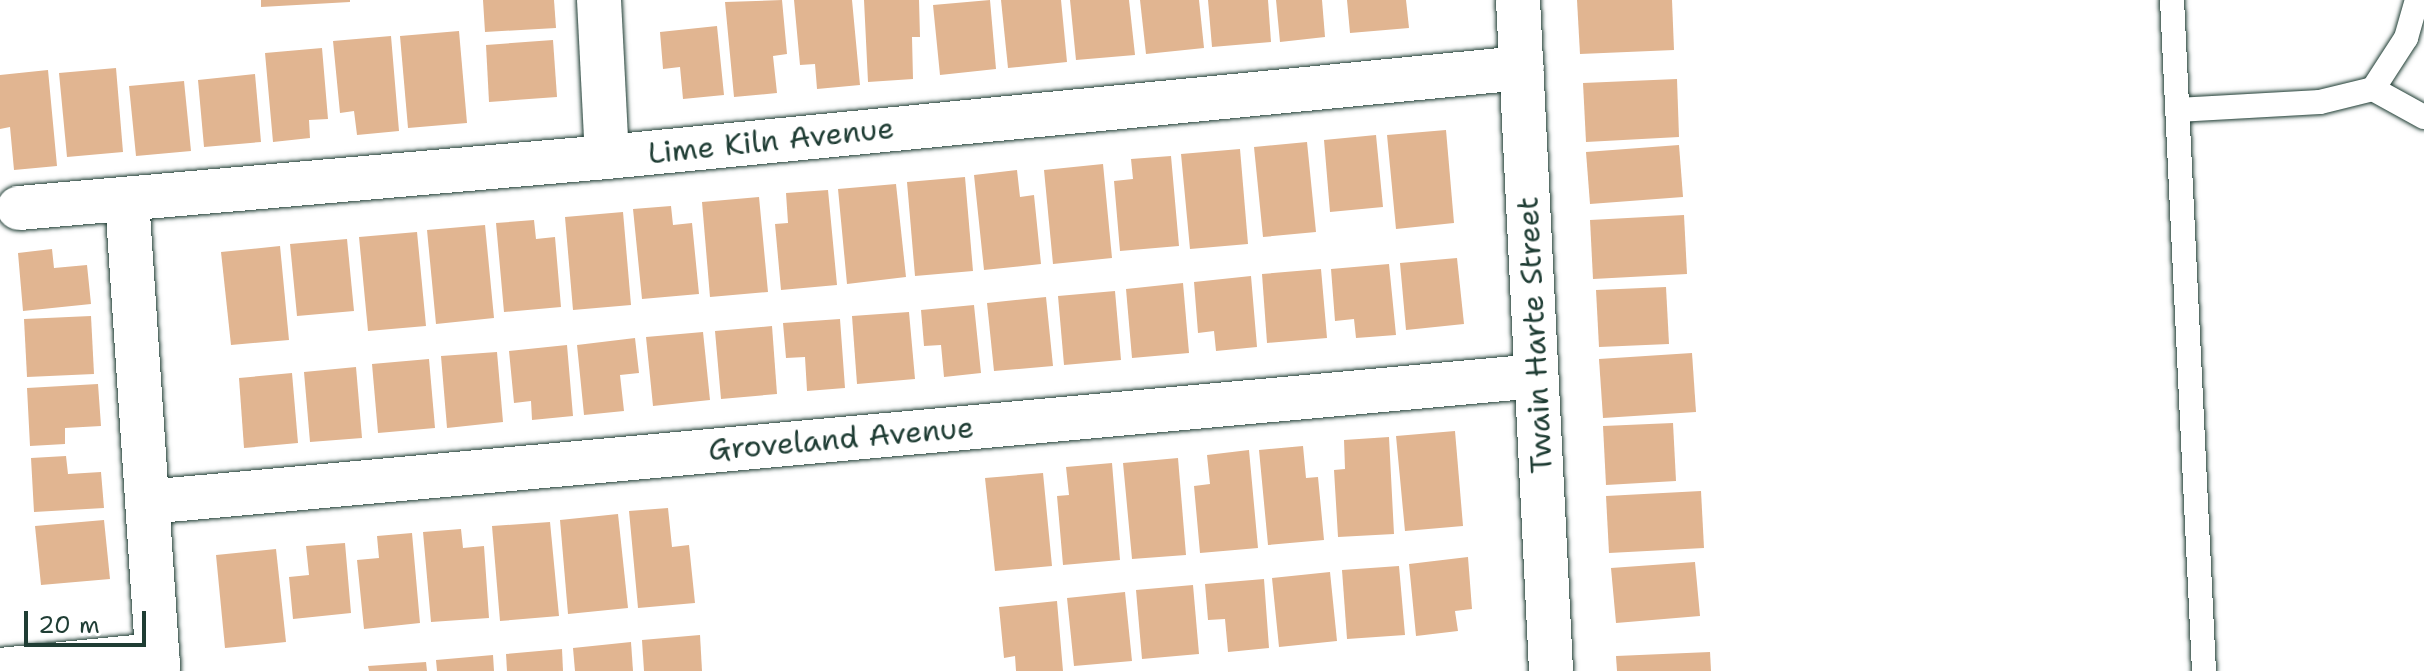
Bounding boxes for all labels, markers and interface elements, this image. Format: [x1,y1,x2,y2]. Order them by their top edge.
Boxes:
street label: Lime Kiln Avenue [646,110,896,172]
street label: Twain Harte Street [1510,196,1560,474]
street label: Groveland Avenue [707,409,975,469]
scale bar [28,595,150,645]
text: 20 m [38,609,100,641]

